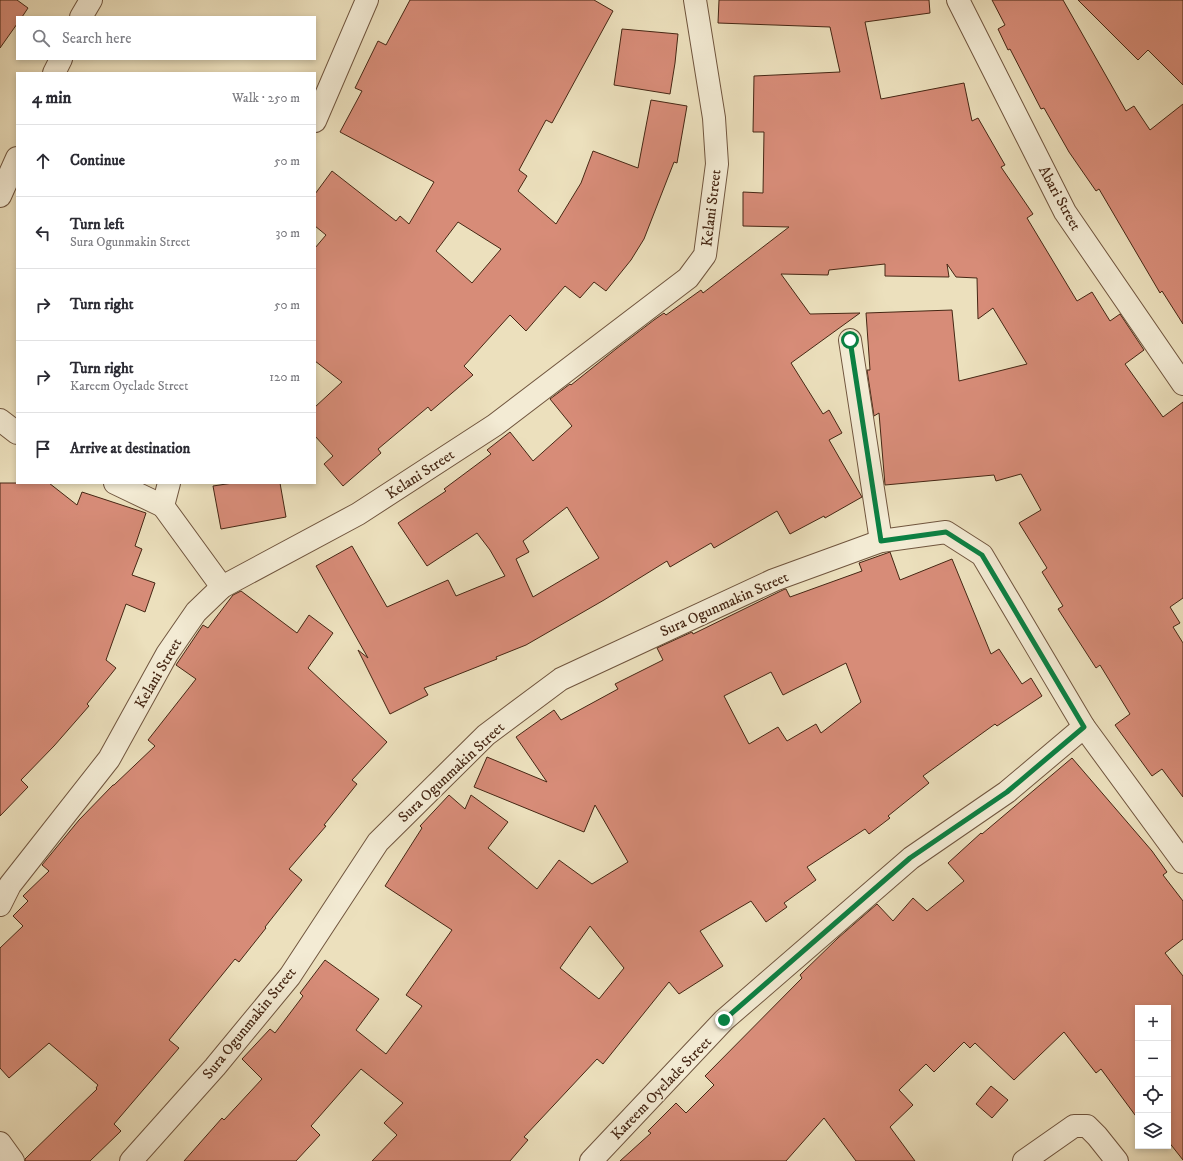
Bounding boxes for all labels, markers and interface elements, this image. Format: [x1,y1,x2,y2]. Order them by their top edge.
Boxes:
search box [16,16,316,60]
icon: search [30,27,52,49]
text: Search here [62,29,131,48]
text: 4 min [32,87,71,109]
text: Walk · 250 m [232,90,300,106]
icon: ahead [32,150,54,172]
text: Continue [70,151,125,170]
text: 50 m [274,153,300,169]
street label: Abari Street [1034,163,1085,234]
street label: Kelani Street [697,168,726,248]
text: Turn left [70,215,124,234]
icon: left [32,222,54,244]
text: 30 m [276,225,300,241]
text: Sura Ogunmakin Street [70,234,190,250]
icon: right [32,294,54,316]
text: Turn right [70,295,133,314]
text: 50 m [274,297,300,313]
route start [841,331,859,349]
text: Turn right [70,359,133,378]
icon: right [32,366,54,388]
text: 120 m [269,369,300,385]
text: Kareem Oyelade Street [70,378,188,394]
icon: arrive [32,438,54,460]
text: Arrive at destination [70,439,190,458]
street label: Kelani Street [382,445,458,504]
street label: Sura Ogunmakin Street [657,567,792,641]
street label: Kelani Street [131,635,186,712]
street label: Sura Ogunmakin Street [394,718,509,827]
street label: Sura Ogunmakin Street [198,963,301,1083]
map controls [1135,1005,1171,1149]
button: + [1135,1005,1171,1041]
route end [715,1011,733,1029]
street label: Kareem Oyelade Street [607,1032,716,1144]
button: − [1135,1041,1171,1077]
button: locate [1135,1077,1171,1113]
button: layers [1135,1113,1171,1149]

